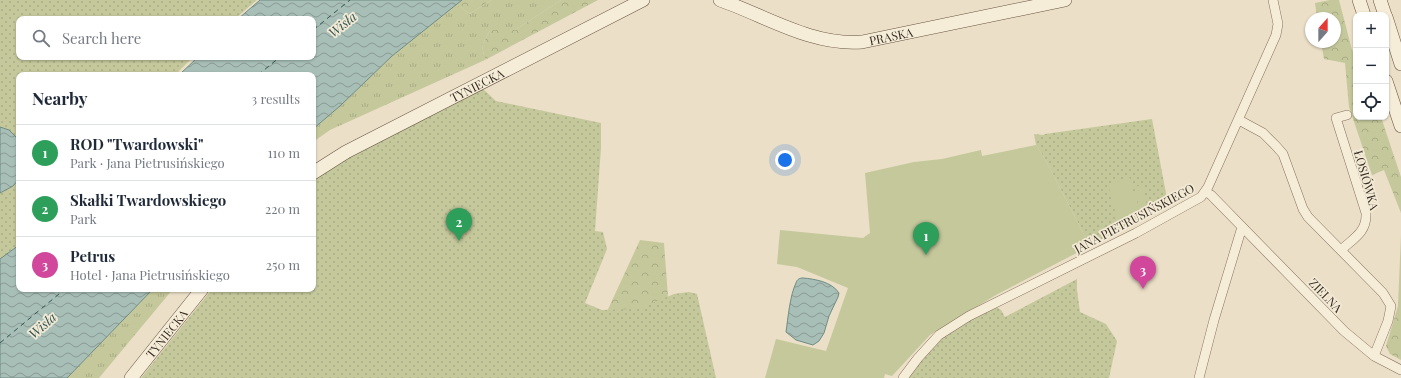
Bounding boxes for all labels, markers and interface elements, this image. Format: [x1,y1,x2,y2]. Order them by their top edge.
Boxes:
water label: Wisła [324,7,360,40]
north arrow [1305,12,1341,48]
map controls [1353,12,1389,120]
button: + [1353,12,1389,48]
search box [16,16,316,60]
street label: PRASKA [868,24,915,48]
icon: search [30,27,52,49]
text: Search here [62,28,141,48]
button: − [1353,48,1389,84]
street label: TYNIECKA [447,65,507,105]
button: locate [1353,84,1389,120]
text: Nearby [32,87,87,109]
text: 3 results [251,90,300,107]
text: ROD "Twardowski" [70,134,204,154]
text: 1 [43,144,47,161]
text: 110 m [268,144,300,161]
street label: ŁOSIÓWKA [1351,148,1383,212]
your location [775,150,795,170]
text: Park · Jana Pietrusińskiego [70,154,225,171]
street label: JANA PIETRUSIŃSKIEGO [1070,179,1197,257]
text: Skałki Twardowskiego [70,190,226,210]
text: 2 [42,200,48,217]
text: 220 m [265,200,300,217]
pin: 2 [446,208,472,241]
text: Park [70,210,97,227]
pin: 1 [913,222,939,255]
text: Petrus [70,246,115,266]
text: 3 [42,256,48,273]
text: 250 m [266,256,300,273]
pin: 3 [1130,256,1156,289]
text: Hotel · Jana Pietrusińskiego [70,266,230,283]
street label: ZIELNA [1306,275,1346,316]
street label: TYNIECKA [142,305,191,361]
water label: Wisła [25,308,60,342]

